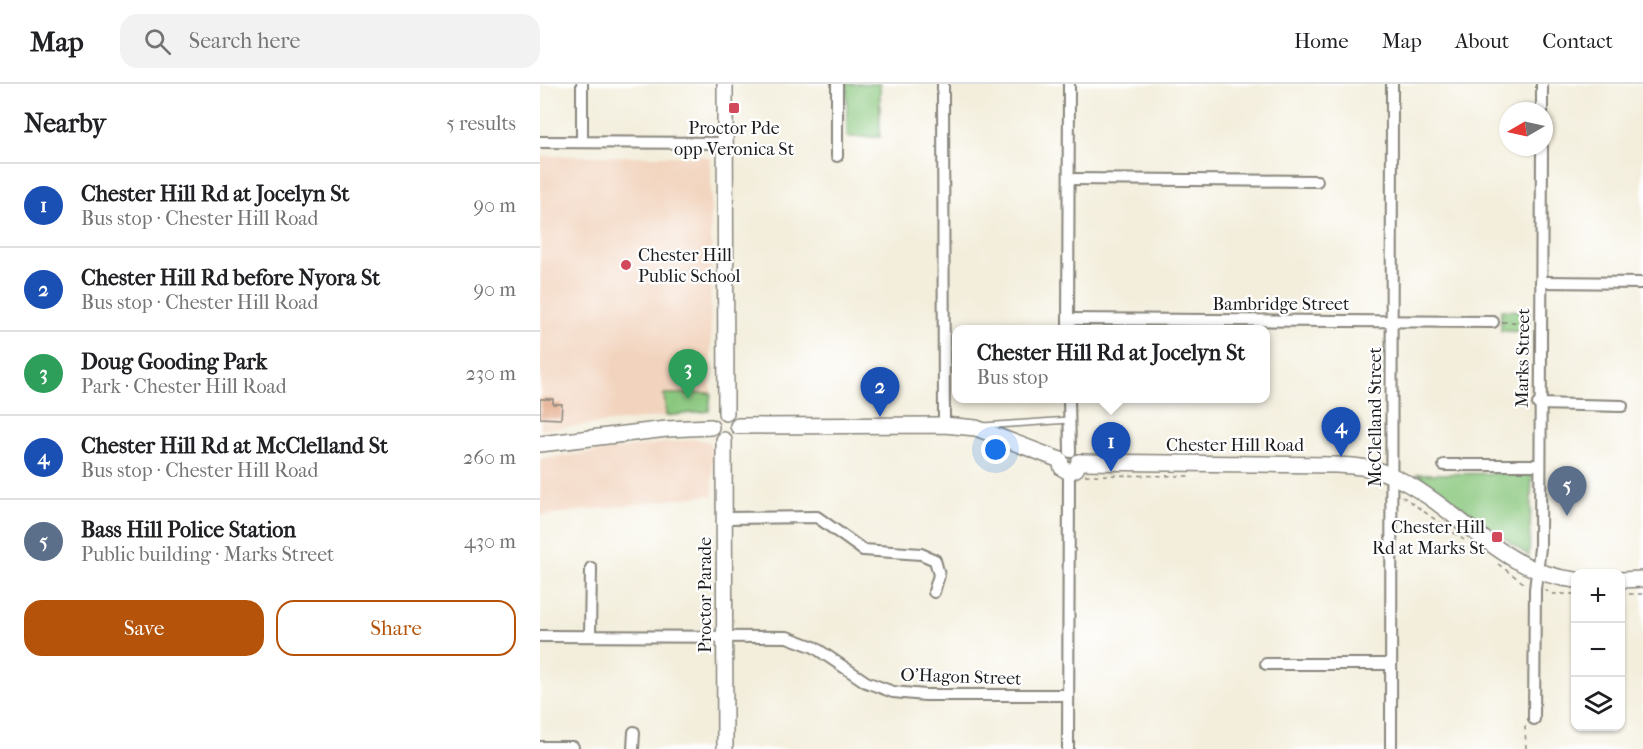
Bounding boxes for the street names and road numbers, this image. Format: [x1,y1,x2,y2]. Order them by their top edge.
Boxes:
street label: Bambridge Street [1213,294,1350,315]
street label: Marks Street [1512,307,1534,408]
street label: McClelland Street [1365,347,1386,487]
street label: Chester Hill Road [1166,435,1304,456]
street label: Proctor Parade [695,537,716,653]
street label: O'Hagon Street [900,664,1022,690]

